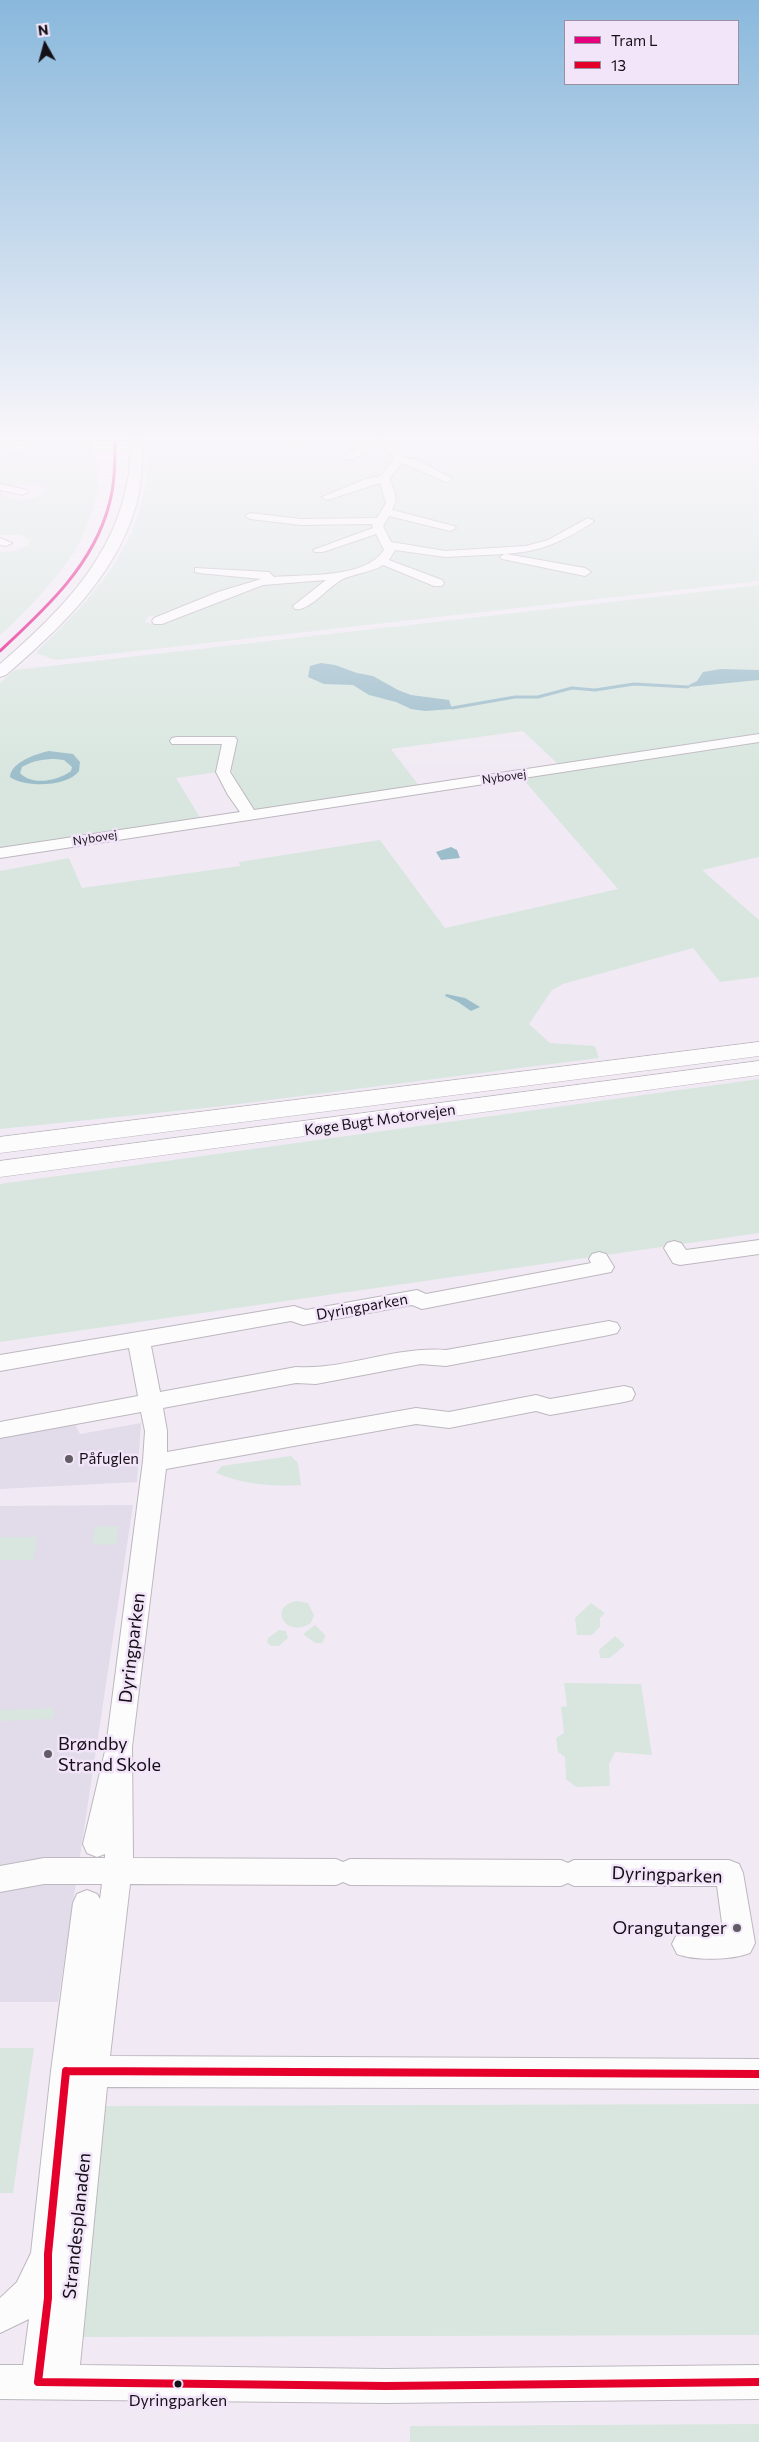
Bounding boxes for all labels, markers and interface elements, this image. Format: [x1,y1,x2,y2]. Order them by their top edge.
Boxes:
north arrow [20,20,70,70]
legend [564,20,739,85]
text: N [37,21,49,39]
text: Tram L [611,31,658,49]
text: 13 [611,56,626,74]
street label: Nybovej [481,767,527,787]
street label: Nybovej [72,827,118,849]
street label: Køge Bugt Motorvejen [303,1100,457,1140]
street label: Dyringparken [315,1290,409,1324]
place label: Påfuglen [79,1450,139,1468]
marker: Påfuglen [63,1453,75,1465]
street label: Dyringparken [115,1592,149,1704]
place label: Brøndby Strand Skole [58,1733,161,1776]
marker: Brøndby Strand Skole [42,1748,54,1760]
street label: Dyringparken [611,1862,723,1888]
place label: Orangutanger [612,1917,727,1939]
marker: Orangutanger [731,1922,743,1934]
street label: Strandesplanaden [59,2152,95,2300]
marker: Dyringparken [173,2379,183,2389]
place label: Dyringparken [129,2391,227,2411]

